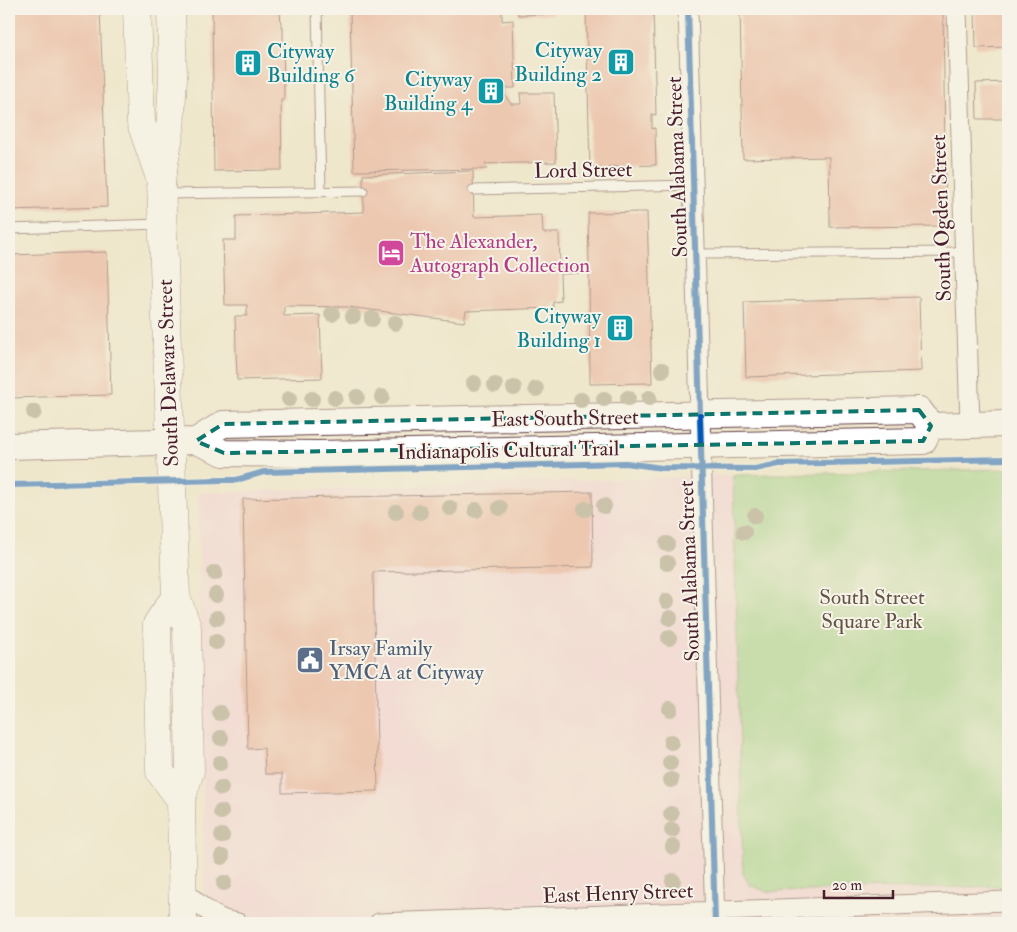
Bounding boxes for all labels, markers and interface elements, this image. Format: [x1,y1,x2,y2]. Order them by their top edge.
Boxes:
place label: Cityway Building 2 [514,37,603,88]
place label: Cityway Building 6 [267,38,356,89]
building icon: Cityway Building 2 [606,47,636,77]
building icon: Cityway Building 6 [233,48,263,78]
place label: Cityway Building 4 [384,66,474,117]
building icon: Cityway Building 4 [476,76,506,106]
street label: South Alabama Street [661,76,694,258]
street label: South Ogden Street [925,134,958,302]
street label: Lord Street [534,156,633,185]
place label: The Alexander, Autograph Collection [409,228,590,279]
hotel icon: The Alexander, Autograph Collection [376,238,406,268]
street label: South Delaware Street [152,279,185,467]
place label: Cityway Building 1 [516,303,602,354]
building icon: Cityway Building 1 [605,313,635,343]
street label: East South Street [491,404,639,433]
street label: Indianapolis Cultural Trail [397,435,620,466]
street label: South Alabama Street [673,480,706,662]
park label: South Street Square Park [819,584,925,635]
place label: Irsay Family YMCA at Cityway [329,635,485,686]
public building icon: Irsay Family YMCA at Cityway [295,645,325,675]
scale bar [824,867,893,899]
text: 20 m [832,876,862,895]
street label: East Henry Street [542,877,694,910]

